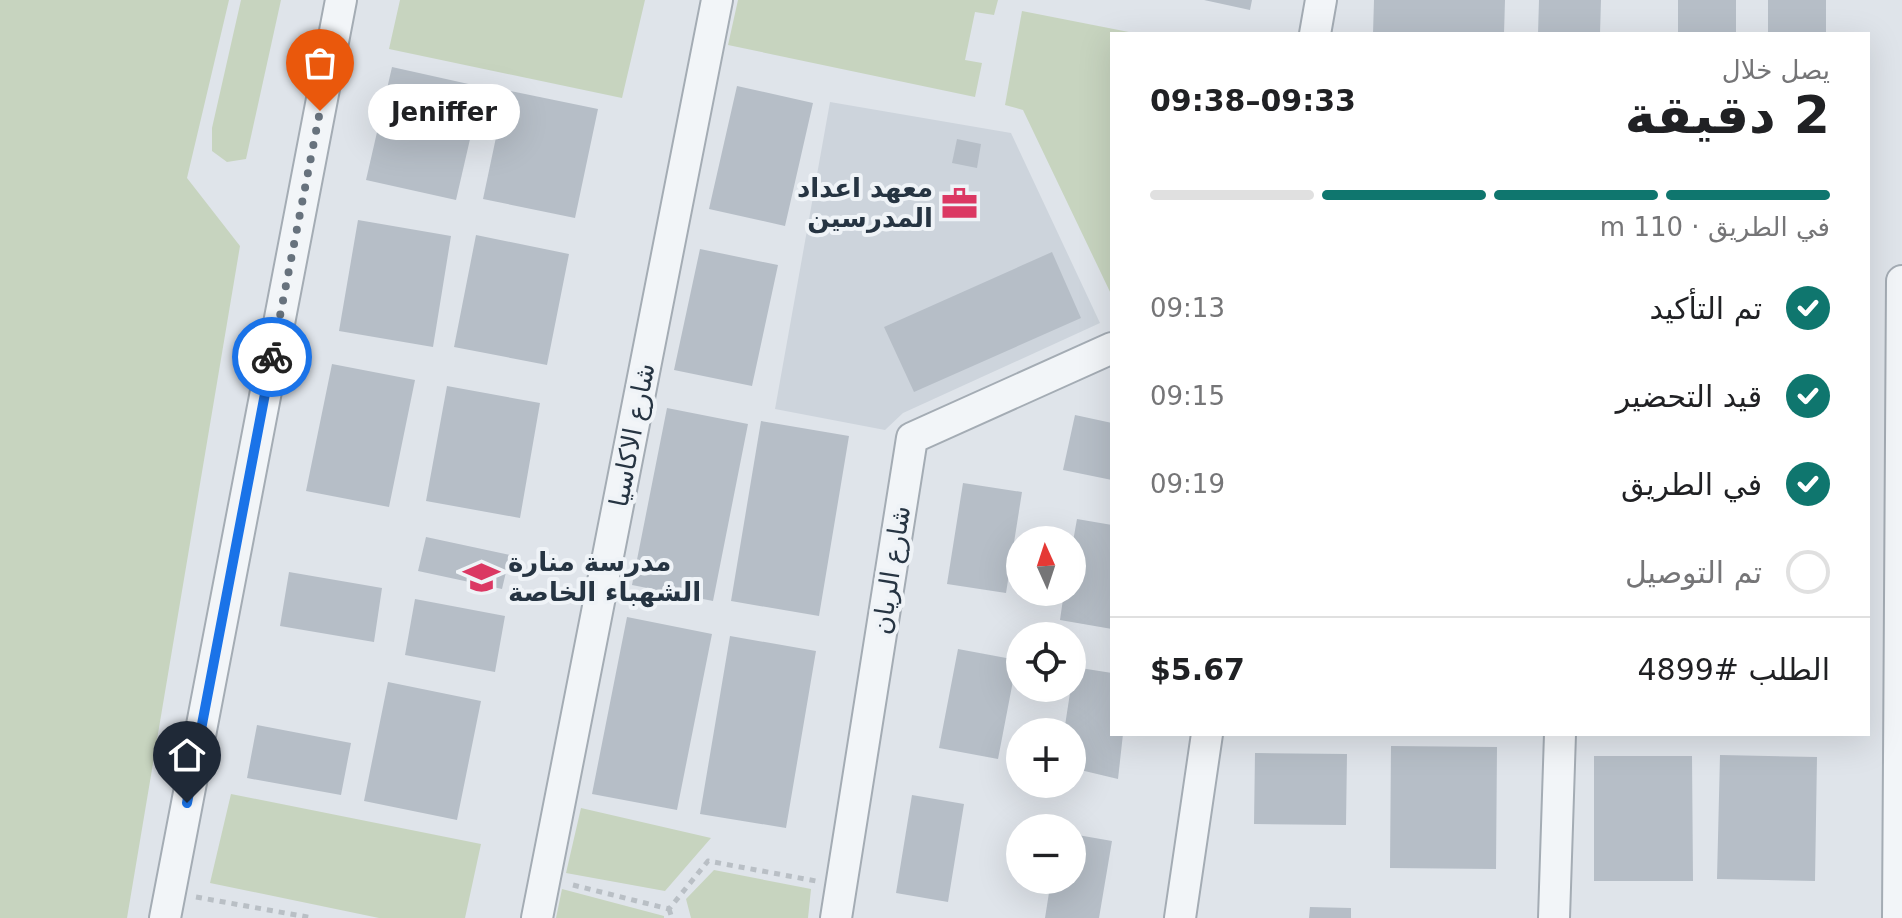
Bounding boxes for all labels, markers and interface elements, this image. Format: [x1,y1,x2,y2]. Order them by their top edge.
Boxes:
pin [286,29,354,111]
icon: bag [298,41,342,85]
text: يصل خلال [1722,55,1830,85]
callout: Jeniffer [368,83,520,139]
text: 09:33–09:38 [1150,83,1356,118]
text: 2 دقيقة [1625,85,1830,145]
text: Jeniffer [391,97,497,127]
place label: معهد اعداد المدرسين [797,173,933,234]
office icon: معهد اعداد المدرسين [940,184,978,222]
text: في الطريق · 110 m [1600,212,1830,242]
icon: check [1786,286,1830,330]
text: تم التأكيد [1649,291,1762,326]
text: 09:13 [1150,293,1225,323]
courier [232,317,312,397]
icon: bike [250,335,294,379]
street label: شارع الاكاسيا [603,361,661,509]
icon: check [1786,374,1830,418]
text: قيد التحضير [1616,379,1762,414]
text: 09:15 [1150,381,1225,411]
icon: check [1786,462,1830,506]
text: في الطريق [1621,467,1762,502]
text: 09:19 [1150,469,1225,499]
street label: شارع الريان [866,504,917,637]
north arrow [1006,526,1086,606]
map controls [1006,526,1086,894]
place label: مدرسة منارة الشهباء الخاصة [508,547,701,608]
text: تم التوصيل [1625,555,1762,590]
school or university icon: مدرسة منارة الشهباء الخاصة [463,558,501,596]
button: locate [1006,622,1086,702]
text: $5.67 [1150,652,1245,687]
text: الطلب #4899 [1637,652,1830,687]
button: + [1006,718,1086,798]
pin [153,721,221,803]
icon: home [165,733,209,777]
button: − [1006,814,1086,894]

